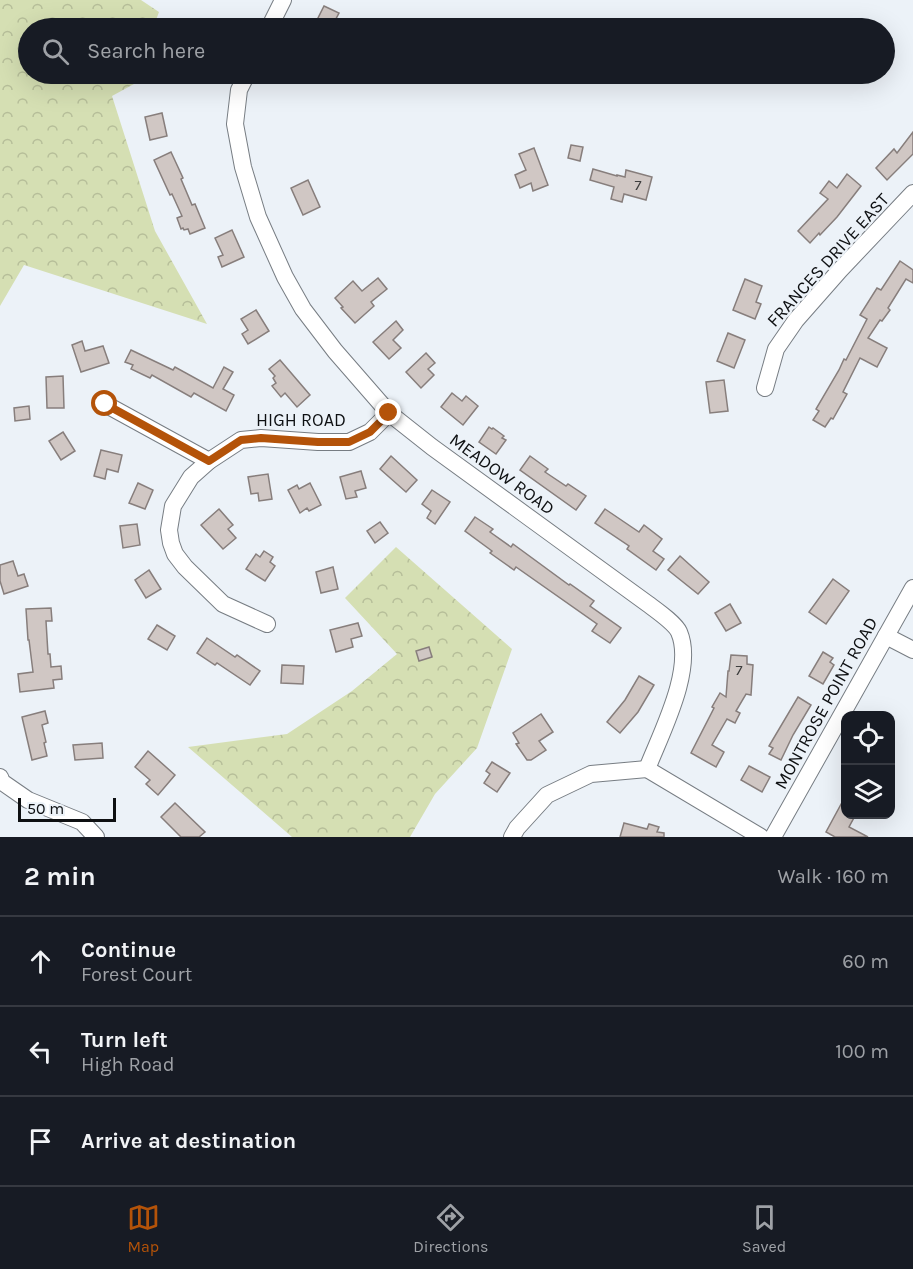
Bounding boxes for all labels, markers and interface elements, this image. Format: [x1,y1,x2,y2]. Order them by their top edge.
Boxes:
search box [18,18,895,84]
icon: search [39,35,72,68]
text: Search here [87,38,205,64]
house number: 7 [634,176,642,194]
street label: FRANCES DRIVE EAST [762,189,894,331]
route start [91,390,117,416]
route end [375,399,401,425]
street label: HIGH ROAD [256,409,346,431]
street label: MEADOW ROAD [445,429,559,519]
street label: MONTROSE POINT ROAD [770,613,882,793]
house number: 7 [735,661,743,679]
map controls [841,711,895,819]
button: locate [841,711,895,765]
button: layers [841,765,895,819]
scale bar [18,795,116,822]
text: 50 m [27,799,64,818]
text: 2 min [24,861,96,892]
text: Walk · 160 m [777,865,889,888]
text: Continue [81,937,176,963]
icon: ahead [24,945,57,978]
text: 60 m [842,950,889,973]
text: Forest Court [81,963,192,986]
text: Turn left [81,1027,168,1053]
icon: left [24,1035,57,1068]
text: 100 m [835,1040,889,1063]
text: High Road [81,1053,174,1076]
icon: arrive [24,1125,57,1158]
text: Arrive at destination [81,1128,296,1154]
tab: Map [127,1201,160,1256]
tab: Directions [413,1201,488,1256]
tab: Saved [742,1201,786,1256]

